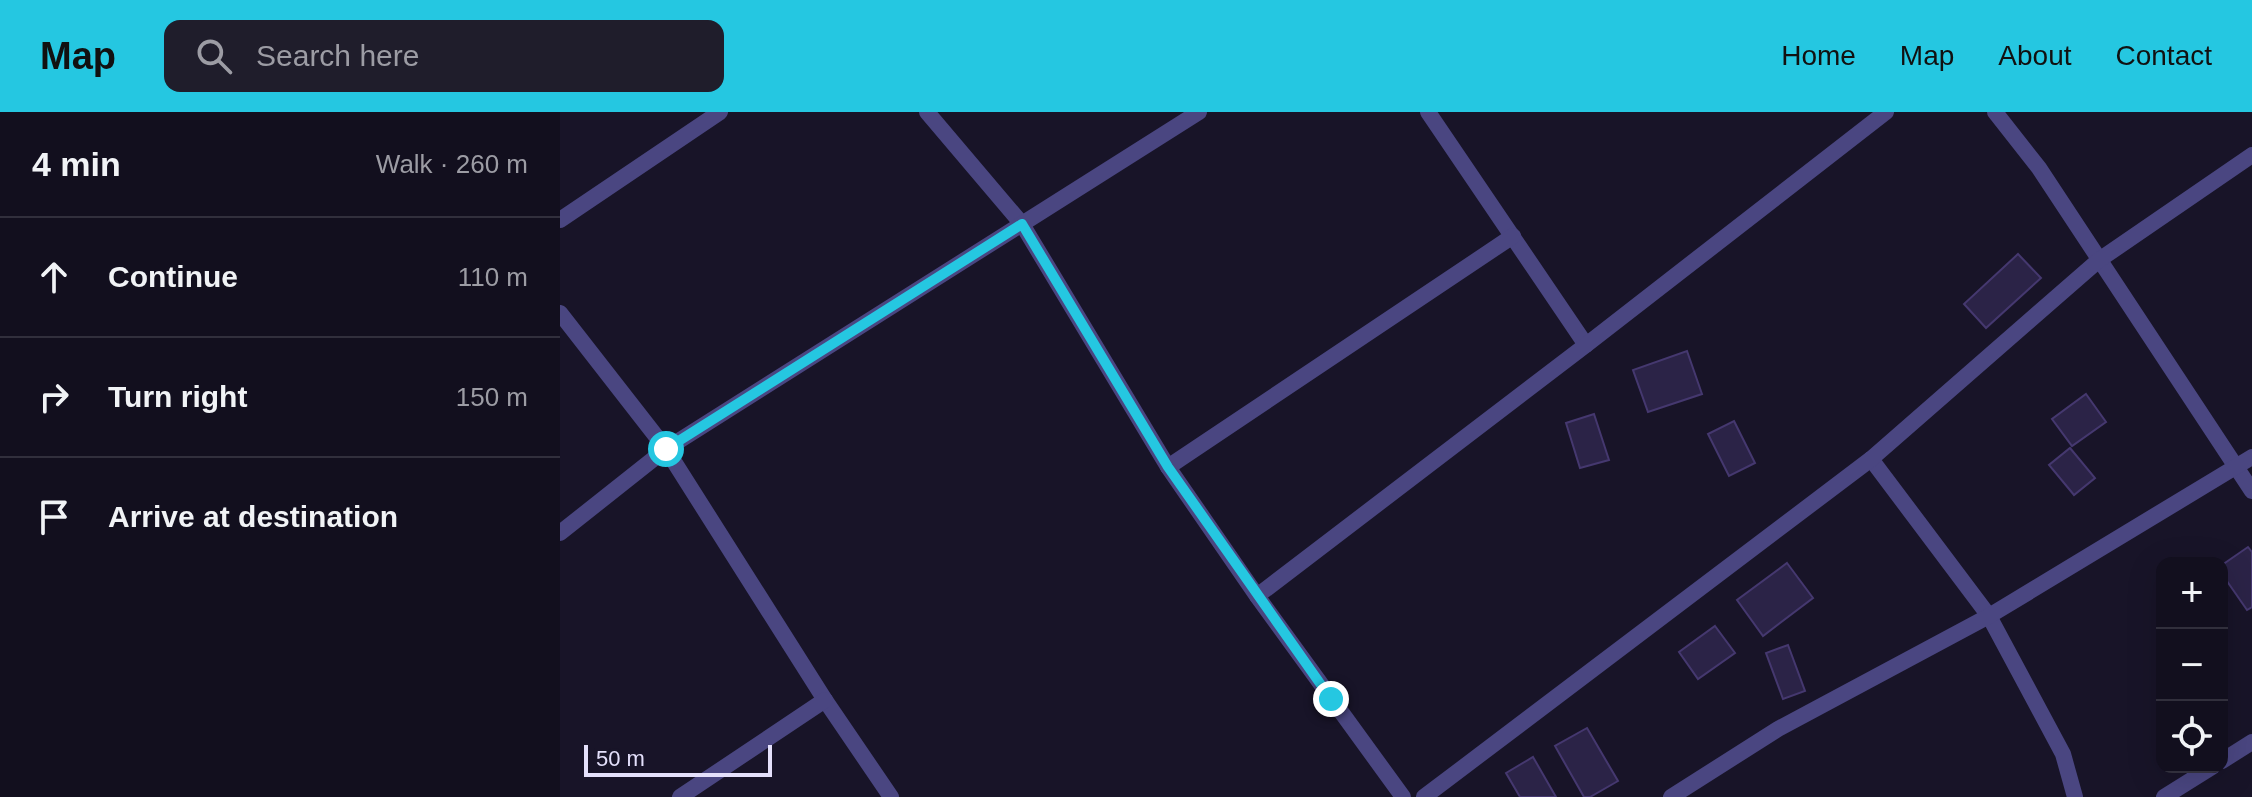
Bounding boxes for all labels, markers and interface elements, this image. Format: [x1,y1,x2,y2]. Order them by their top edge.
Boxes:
search box [164,20,724,92]
icon: search [192,34,236,78]
text: Map [40,35,116,77]
text: Search here [256,39,419,72]
text: Home [1781,40,1856,71]
text: Map [1900,40,1954,71]
text: About [1998,40,2072,71]
text: Contact [2116,40,2212,71]
text: 4 min [32,145,121,183]
text: Walk · 260 m [376,149,528,179]
icon: ahead [32,255,76,299]
text: Continue [108,260,238,293]
text: 110 m [458,262,528,292]
icon: right [32,375,76,419]
text: Turn right [108,380,247,413]
text: 150 m [456,382,528,412]
route start [648,431,684,467]
icon: arrive [32,495,76,539]
text: Arrive at destination [108,500,398,533]
map controls [2156,557,2228,773]
button: + [2156,557,2228,629]
button: − [2156,629,2228,701]
route end [1313,681,1349,717]
button: locate [2156,701,2228,773]
scale bar [584,741,772,777]
text: 50 m [596,746,645,771]

